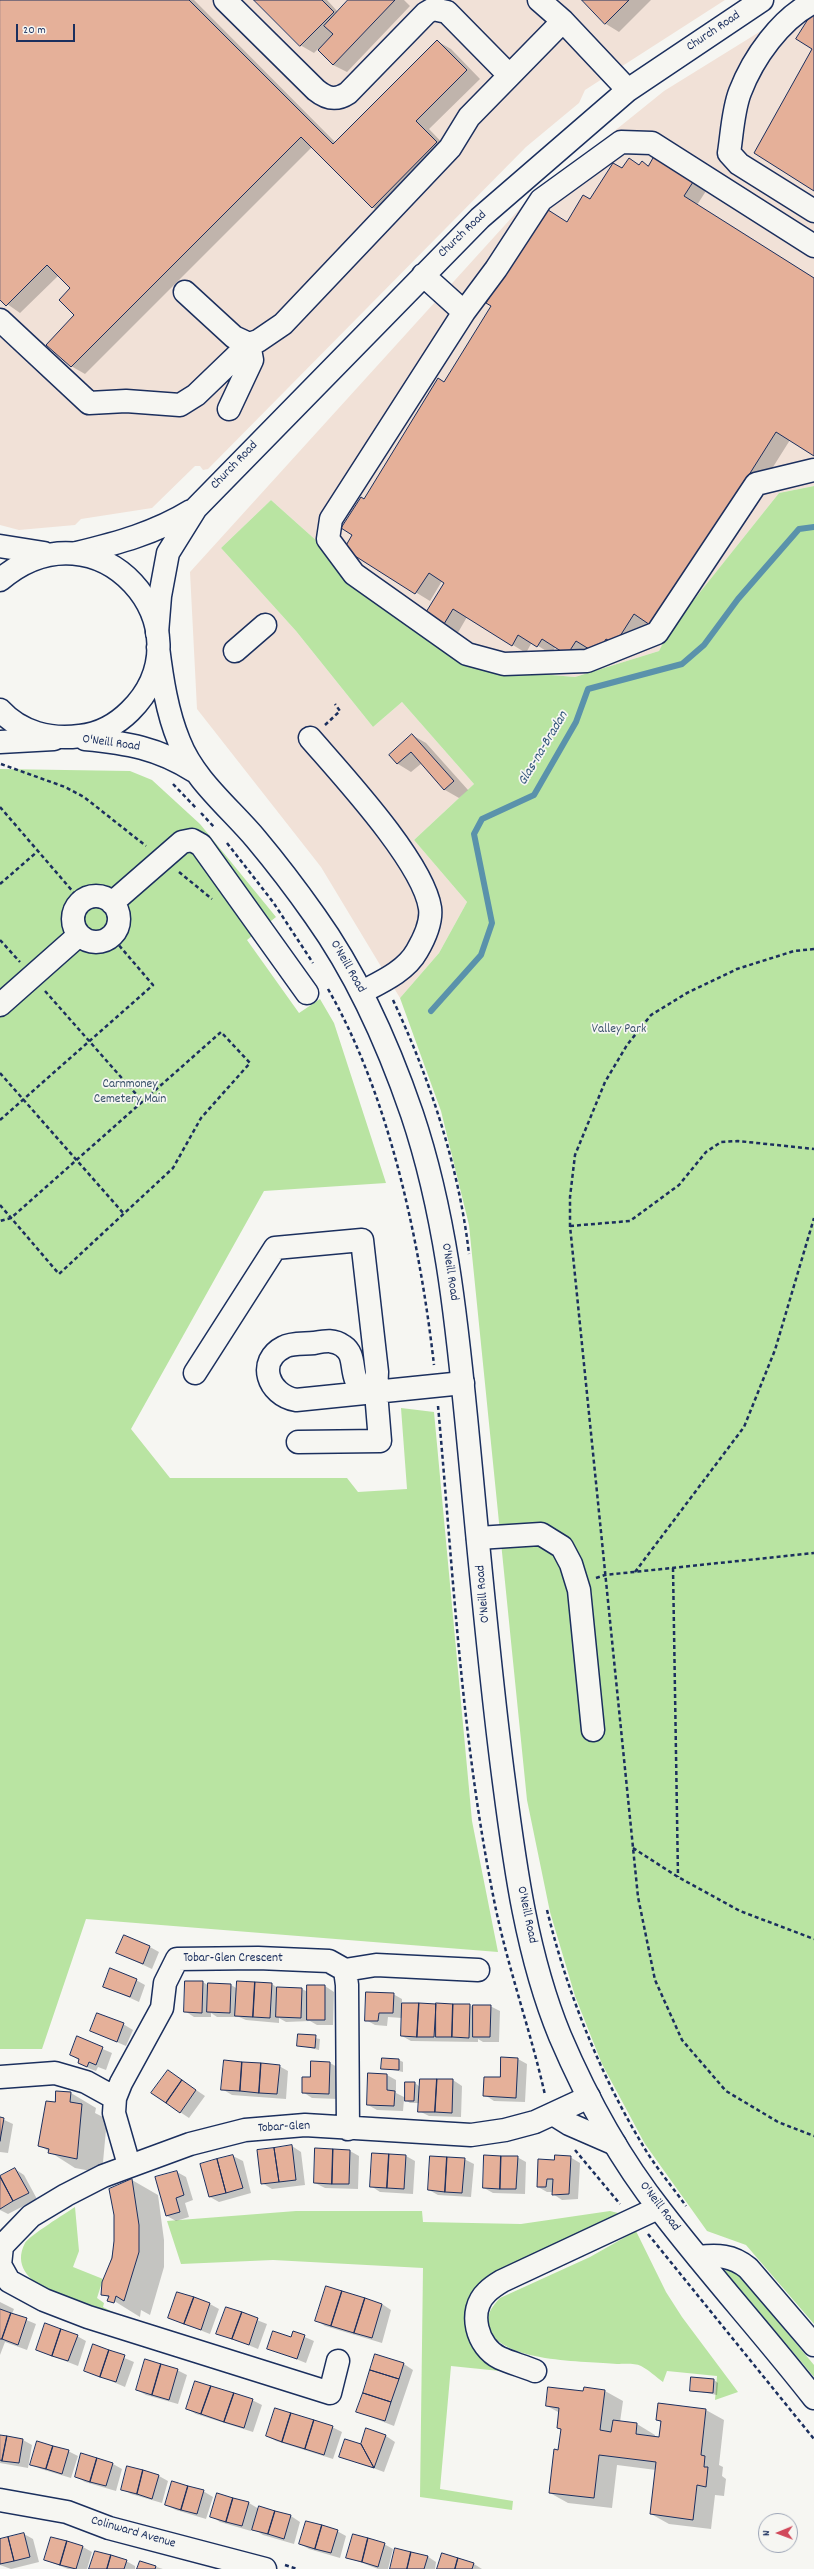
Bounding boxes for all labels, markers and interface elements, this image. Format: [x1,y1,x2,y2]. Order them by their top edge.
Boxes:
street label: Church Road [684,8,744,56]
scale bar [18,16,77,42]
text: 20 m [23,22,46,39]
street label: Church Road [436,208,490,262]
street label: Church Road [208,439,262,493]
water label: Glas-na-Bradan [515,709,573,789]
street label: O'Neill Road [81,732,141,756]
street label: O'Neill Road [326,938,368,996]
park label: Valley Park [592,1022,646,1038]
park label: Carnmoney Cemetery Main [94,1077,166,1108]
street label: O'Neill Road [437,1242,461,1302]
street label: O'Neill Road [474,1564,494,1624]
street label: O'Neill Road [512,1885,540,1945]
street label: Tobar-Glen Crescent [183,1951,283,1967]
street label: Tobar-Glen [258,2119,310,2137]
street label: O'Neill Road [635,2179,683,2235]
street label: Colinward Avenue [89,2513,177,2553]
north arrow [758,2513,798,2553]
text: N [759,2530,775,2536]

